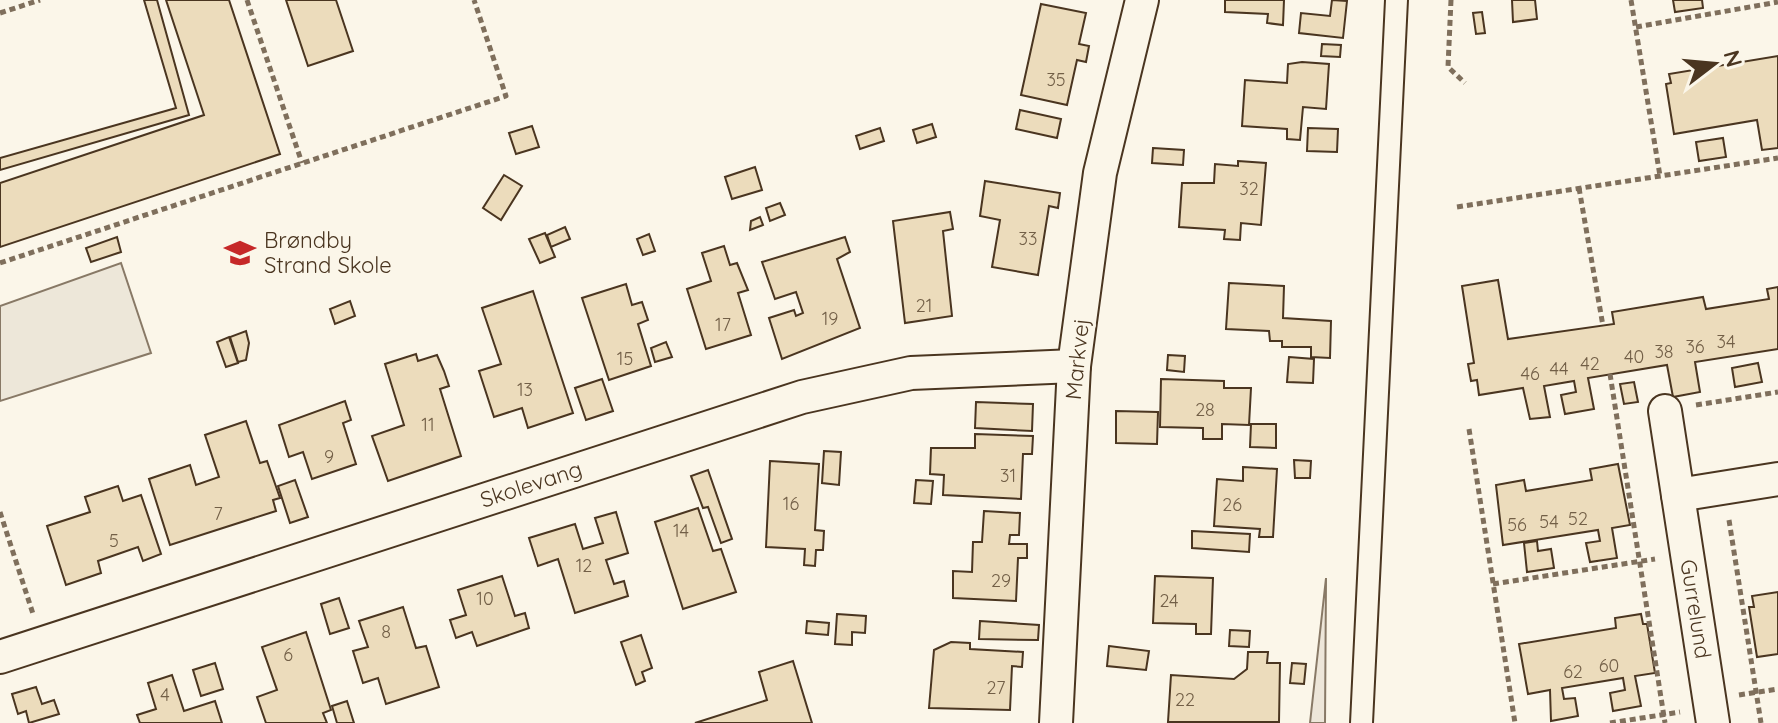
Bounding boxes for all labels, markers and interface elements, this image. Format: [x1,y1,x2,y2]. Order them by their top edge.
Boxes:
north arrow [1674,24,1754,104]
text: N [1718,47,1749,70]
house number: 35 [1046,68,1066,91]
house number: 32 [1239,177,1259,200]
place label: Brøndby Strand Skole [264,226,392,279]
house number: 33 [1019,227,1037,250]
school or university icon: Brøndby Strand Skole [223,236,257,270]
house number: 21 [916,294,932,317]
house number: 19 [822,307,838,330]
house number: 17 [715,313,731,336]
street label: Markvej [1059,317,1095,401]
house number: 34 [1717,330,1735,353]
house number: 36 [1685,335,1705,358]
house number: 38 [1654,340,1674,363]
house number: 40 [1624,345,1644,368]
house number: 15 [617,347,633,370]
house number: 42 [1580,352,1600,375]
house number: 44 [1550,357,1568,380]
house number: 46 [1520,362,1540,385]
house number: 13 [517,378,533,401]
house number: 28 [1195,398,1215,421]
house number: 11 [421,413,435,436]
house number: 9 [324,445,334,468]
street label: Skolevang [477,454,585,514]
house number: 31 [1000,464,1016,487]
house number: 16 [783,492,799,515]
house number: 26 [1222,493,1242,516]
house number: 7 [213,502,223,525]
house number: 52 [1568,507,1588,530]
house number: 54 [1539,510,1559,533]
house number: 56 [1507,513,1527,536]
house number: 14 [673,519,689,542]
house number: 5 [109,529,119,552]
house number: 12 [576,554,592,577]
street label: Gurrelund [1674,557,1718,661]
house number: 29 [991,569,1011,592]
house number: 10 [476,587,494,610]
house number: 24 [1159,589,1179,612]
house number: 8 [381,620,391,643]
house number: 6 [283,643,293,666]
house number: 60 [1599,654,1619,677]
house number: 62 [1563,660,1583,683]
house number: 27 [987,676,1005,699]
house number: 4 [160,683,170,706]
house number: 22 [1175,688,1195,711]

